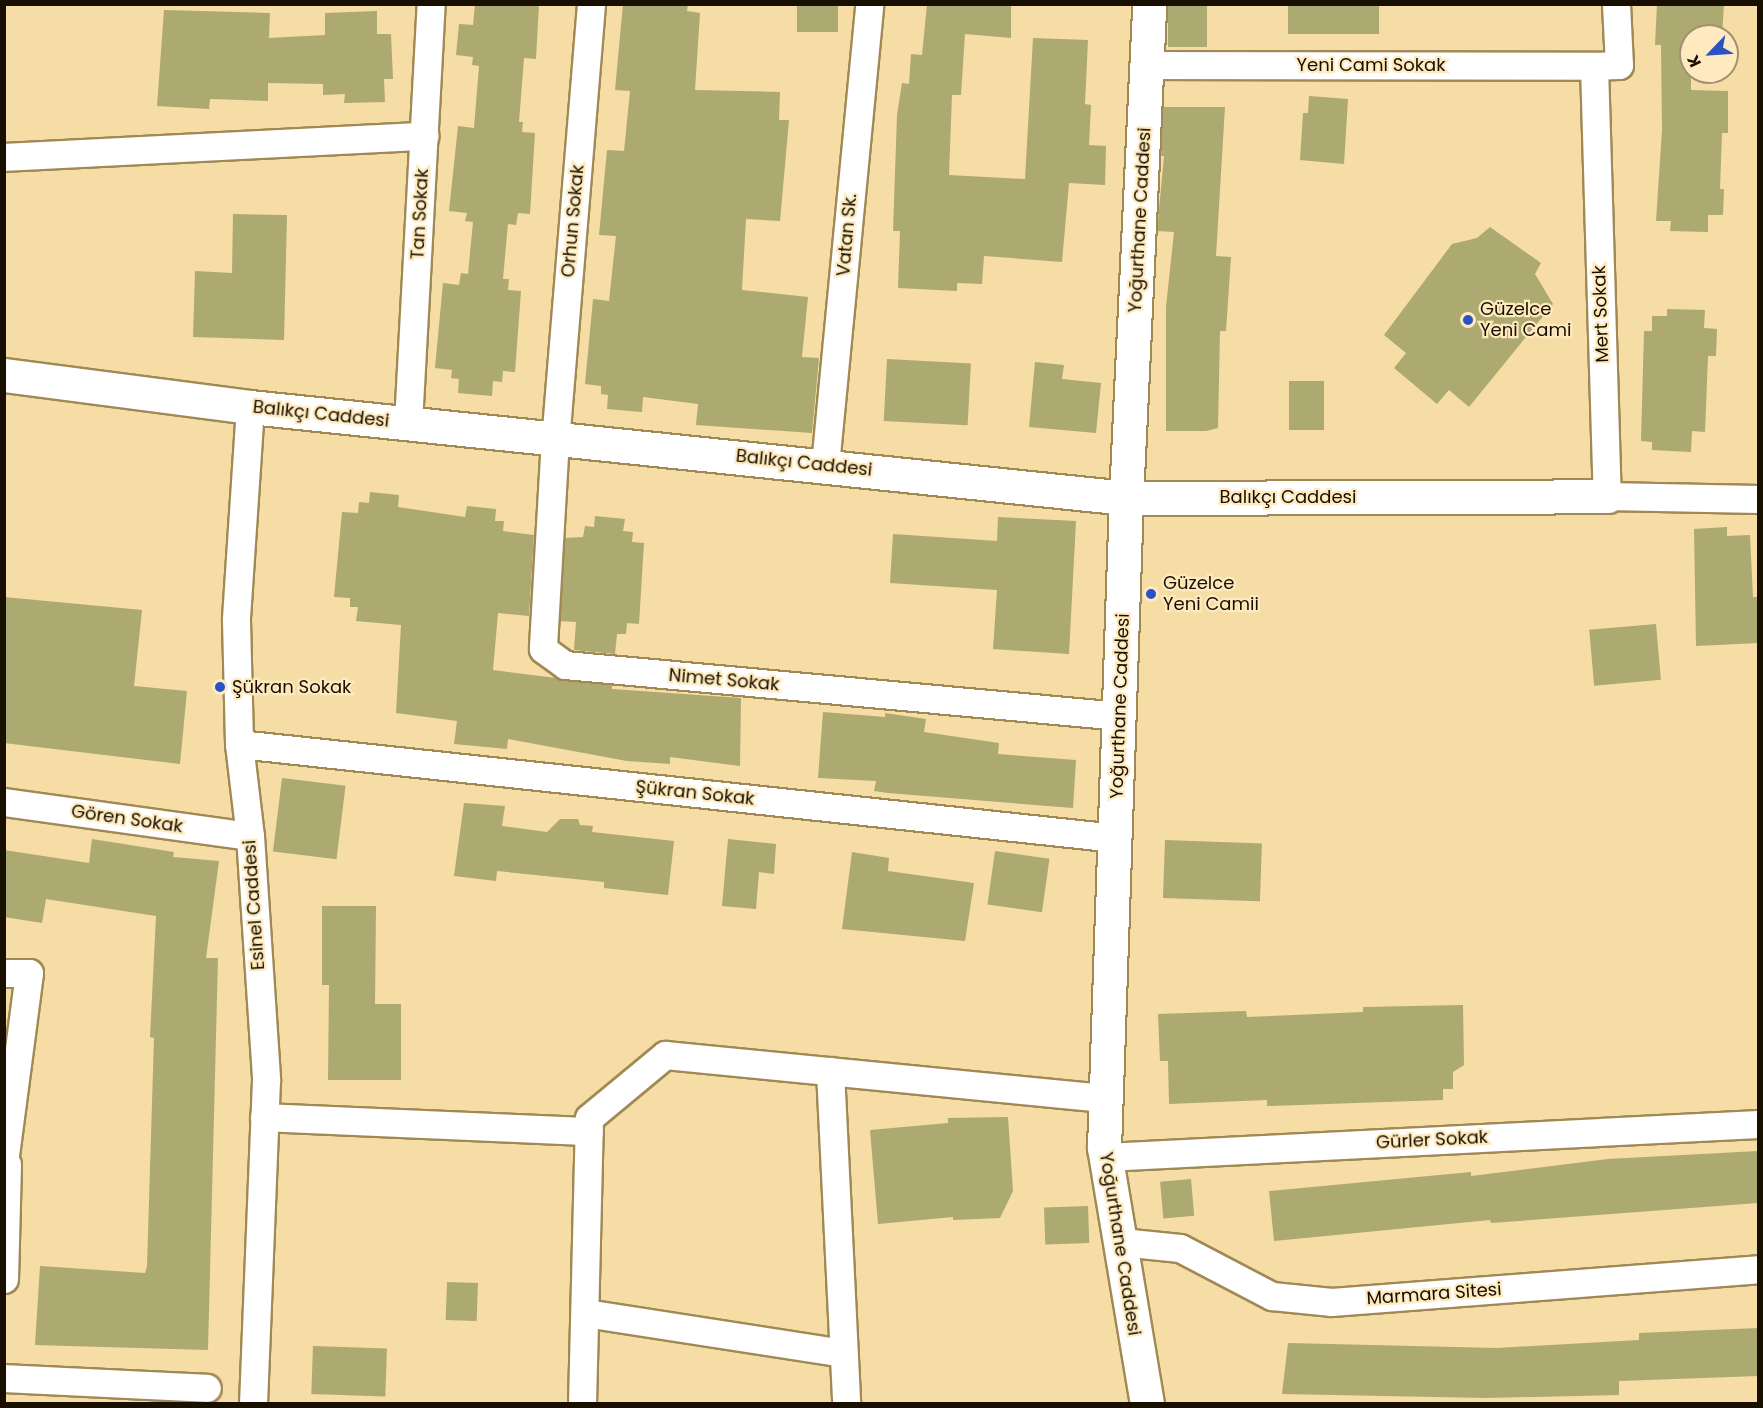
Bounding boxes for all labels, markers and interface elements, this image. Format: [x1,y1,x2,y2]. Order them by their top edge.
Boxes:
north arrow [1679,24,1739,84]
text: K [1681,51,1707,71]
street label: Yeni Cami Sokak [1296,54,1446,76]
street label: Yoğurthane Caddesi [1124,127,1156,313]
street label: Orhun Sokak [557,164,589,278]
street label: Tan Sokak [407,168,433,260]
street label: Vatan Sk. [833,193,861,277]
street label: Mert Sokak [1589,265,1613,363]
place label: Güzelce Yeni Cami [1480,299,1571,342]
marker: Güzelce Yeni Cami [1461,313,1475,327]
street label: Balıkçı Caddesi [252,396,390,432]
street label: Balıkçı Caddesi [735,445,873,481]
street label: Balıkçı Caddesi [1220,486,1356,508]
place label: Güzelce Yeni Camii [1163,573,1259,616]
marker: Güzelce Yeni Camii [1144,587,1158,601]
street label: Yoğurthane Caddesi [1106,613,1134,799]
street label: Nimet Sokak [668,664,780,696]
place label: Şükran Sokak [232,676,351,698]
marker: Şükran Sokak [213,680,227,694]
street label: Şükran Sokak [635,776,755,810]
street label: Gören Sokak [70,800,184,838]
street label: Esinel Caddesi [239,839,269,971]
street label: Gürler Sokak [1375,1126,1489,1154]
street label: Yoğurthane Caddesi [1095,1151,1145,1337]
street label: Marmara Sitesi [1366,1279,1502,1309]

